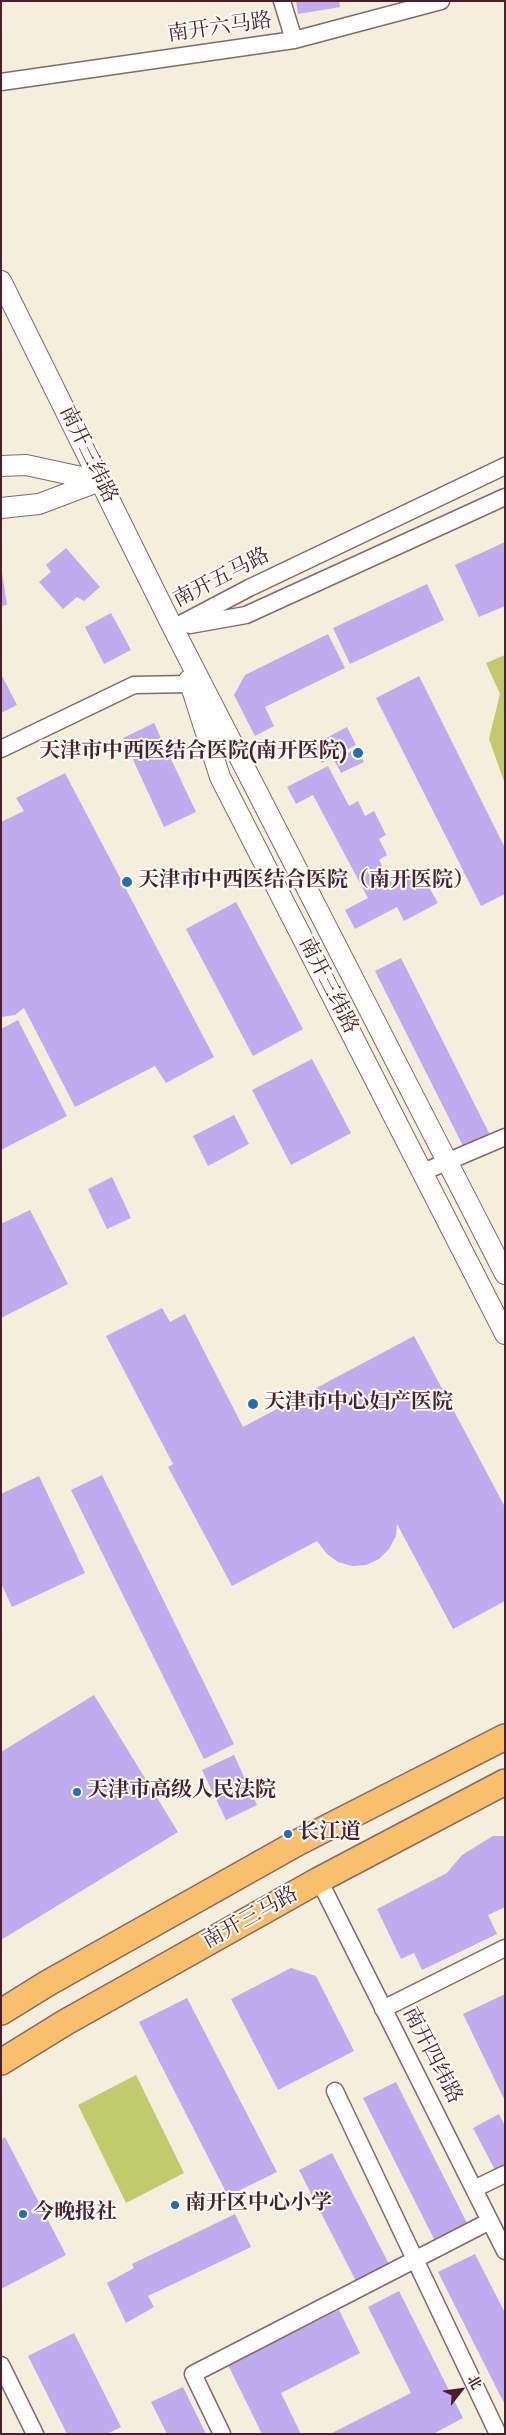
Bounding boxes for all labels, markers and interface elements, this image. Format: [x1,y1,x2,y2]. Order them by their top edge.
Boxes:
street label: 南开六马路 [166,9,274,49]
street label: 南开三纬路 [53,402,121,508]
street label: 南开五马路 [170,544,274,614]
place label: 天津市中西医结合医院(南开医院) [39,740,347,766]
marker: 天津市中西医结合医院(南开医院) [351,746,365,760]
place label: 天津市中西医结合医院（南开医院） [138,869,474,895]
marker: 天津市中西医结合医院（南开医院） [120,875,134,889]
street label: 南开三纬路 [292,934,362,1038]
place label: 天津市中心妇产医院 [264,1391,453,1417]
marker: 天津市中心妇产医院 [246,1397,260,1411]
place label: 天津市高级人民法院 [87,1779,276,1805]
marker: 天津市高级人民法院 [71,1786,83,1798]
place label: 长江道 [298,1821,361,1847]
marker: 长江道 [282,1828,294,1840]
street label: 南开三马路 [199,1883,303,1955]
street label: 南开四纬路 [396,2004,466,2108]
place label: 南开区中心小学 [185,2192,332,2218]
marker: 南开区中心小学 [169,2199,181,2211]
place label: 今晚报社 [33,2201,117,2227]
marker: 今晚报社 [17,2208,29,2220]
north arrow [436,2365,486,2415]
text: 北 [463,2372,485,2393]

